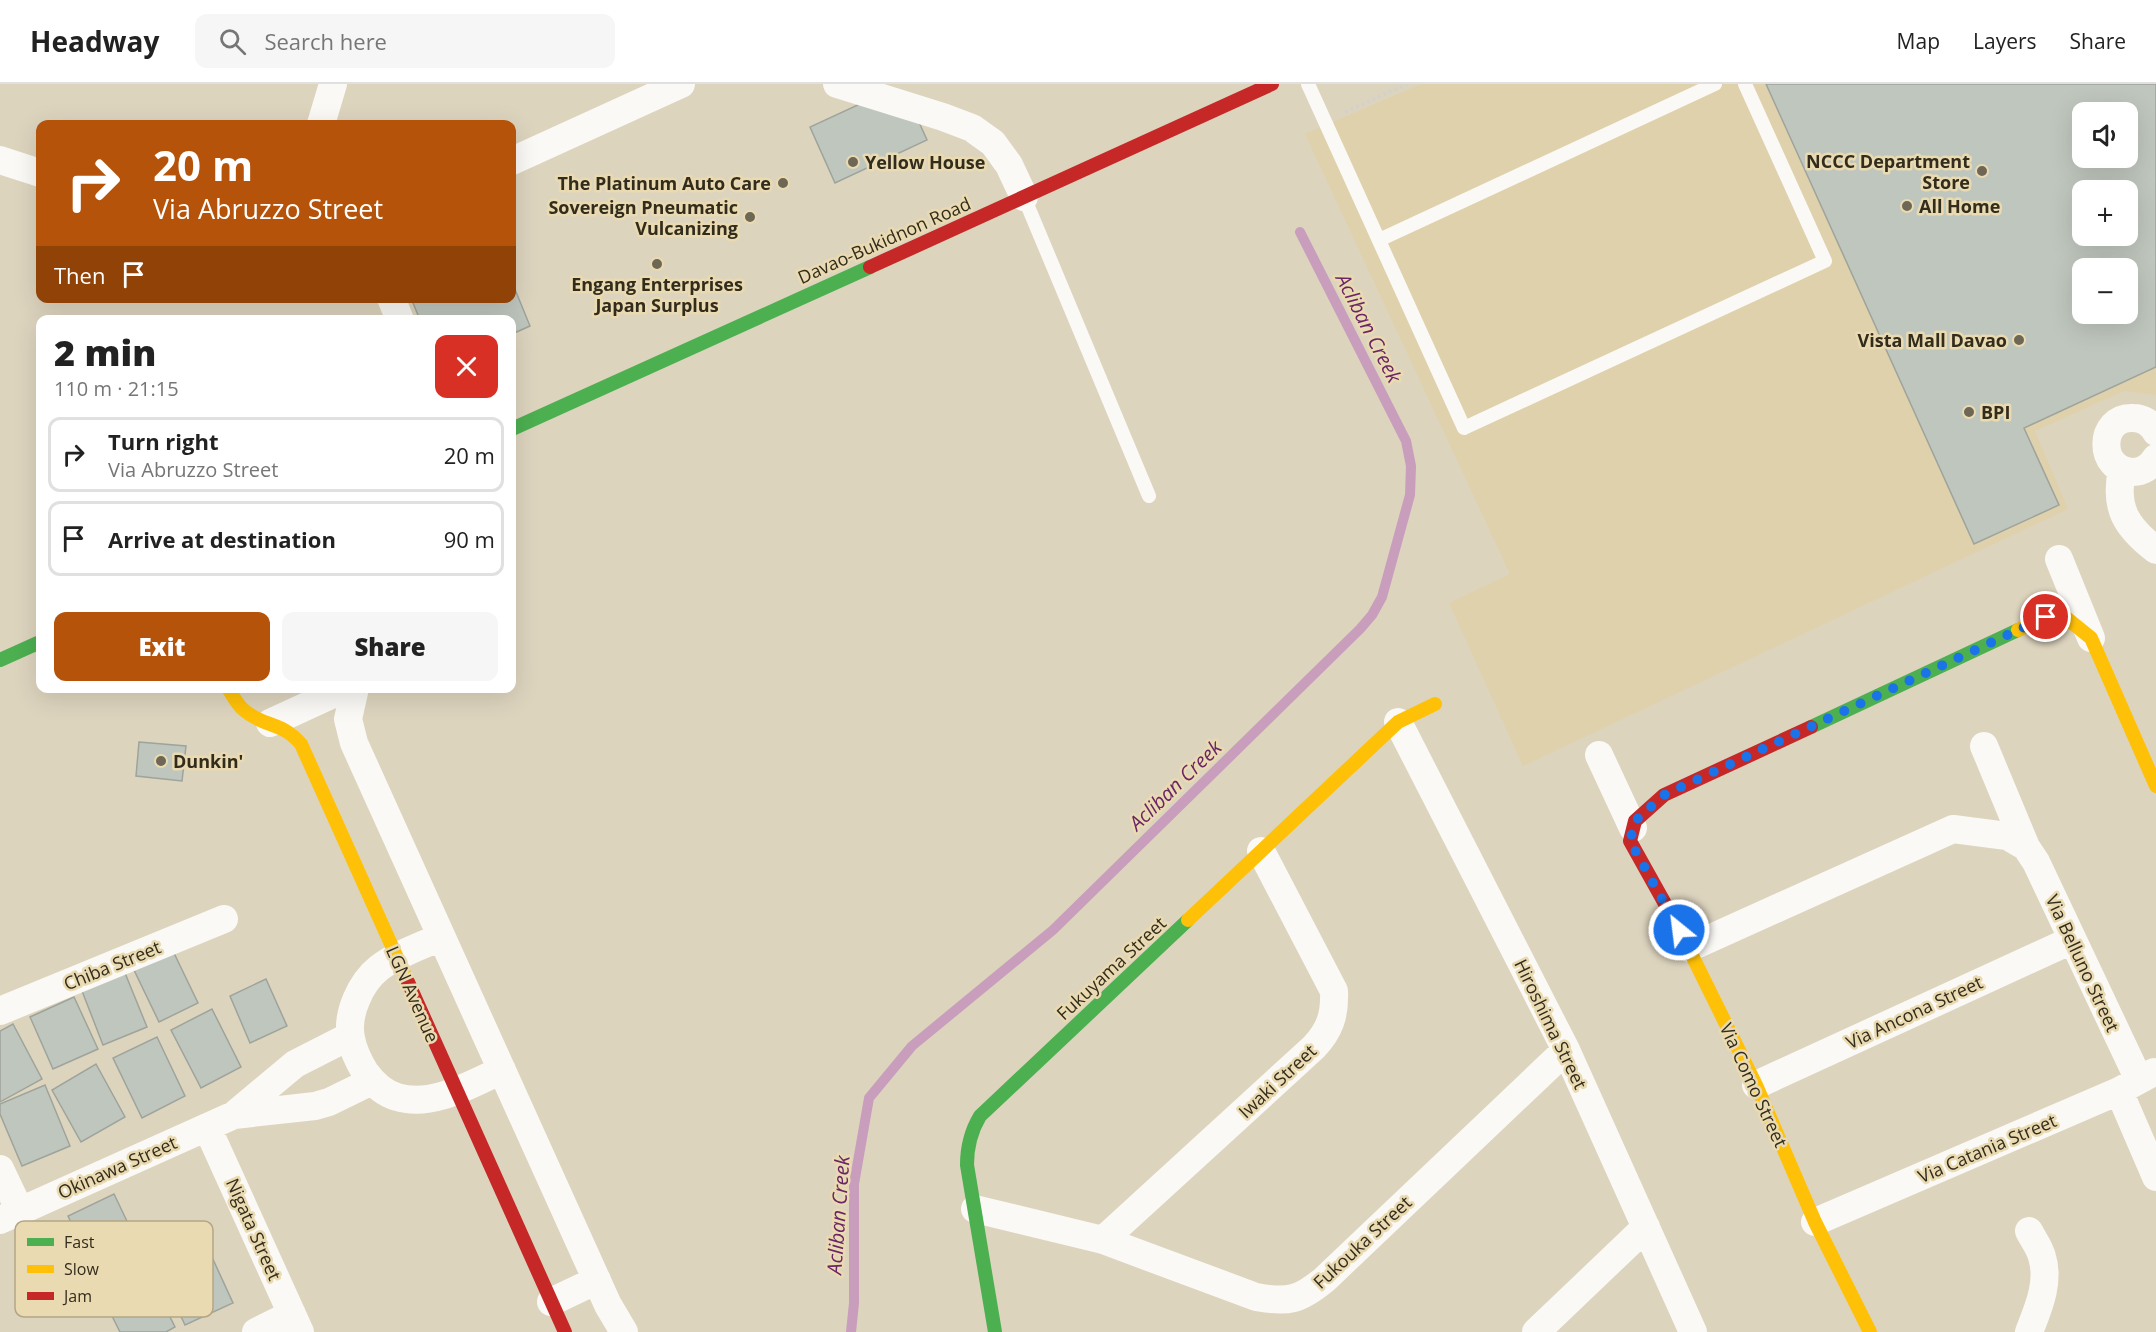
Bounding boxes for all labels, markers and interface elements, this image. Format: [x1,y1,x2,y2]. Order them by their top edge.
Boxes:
search box [195,14,615,68]
text: Headway [30,22,159,60]
icon: search [216,25,249,58]
text: Search here [264,26,387,56]
text: Map [1897,27,1940,55]
text: Layers [1973,27,2037,55]
text: Share [2070,27,2126,55]
map controls [2072,102,2138,324]
button: sound [2072,102,2138,168]
text: 20 m [153,136,253,193]
icon: right [54,144,132,222]
place label: NCCC Department Store [1806,149,1970,194]
place label: Yellow House [865,150,985,174]
marker: Yellow House [846,155,860,169]
marker: NCCC Department Store [1975,164,1989,178]
place label: The Platinum Auto Care [557,171,771,195]
marker: The Platinum Auto Care [776,176,790,190]
button: + [2072,180,2138,246]
text: Via Abruzzo Street [153,190,383,227]
street label: Davao-Bukidnon Road [794,191,974,289]
place label: All Home [1919,194,2000,218]
place label: Sovereign Pneumatic Vulcanizing [548,195,738,240]
marker: All Home [1900,199,1914,213]
marker: Sovereign Pneumatic Vulcanizing [743,210,757,224]
marker: Engang Enterprises Japan Surplus [650,257,664,271]
icon: arrive [117,258,150,291]
button: − [2072,258,2138,324]
text: Then [54,260,105,290]
water label: Acliban Creek [1329,267,1409,388]
place label: Engang Enterprises Japan Surplus [571,272,743,317]
text: 2 min [54,328,156,377]
place label: Vista Mall Davao [1858,328,2007,352]
marker: Vista Mall Davao [2012,333,2026,347]
button: close [435,335,498,398]
text: 110 m · 21:15 [54,375,179,402]
place label: BPI [1981,400,2010,424]
marker: BPI [1962,405,1976,419]
text: Turn right [108,426,219,456]
icon: right [57,438,90,471]
text: 20 m [444,440,495,470]
text: Via Abruzzo Street [108,456,278,483]
icon: arrive [57,522,90,555]
text: Arrive at destination [108,524,336,554]
text: 90 m [444,524,495,554]
pin [2020,591,2071,642]
icon: arrive [2029,600,2062,633]
button: Exit [54,612,270,681]
button: Share [282,612,498,681]
water label: Acliban Creek [1121,733,1228,838]
place label: Dunkin' [173,749,243,773]
marker: Dunkin' [154,754,168,768]
street label: Via Belluno Street [2041,891,2125,1035]
position arrow [1647,898,1711,962]
street label: Fukuyama Street [1051,911,1171,1025]
street label: Chiba Street [60,935,164,995]
street label: LGN Avenue [381,942,445,1046]
street label: Hiroshima Street [1509,955,1593,1093]
street label: Via Ancona Street [1842,970,1986,1054]
street label: Via Como Street [1715,1019,1793,1151]
street label: Iwaki Street [1233,1039,1321,1123]
street label: Via Catania Street [1914,1108,2060,1188]
street label: Okinawa Street [54,1130,180,1204]
water label: Acliban Creek [820,1153,856,1277]
street label: Nigata Street [221,1174,287,1284]
street label: Fukouka Street [1308,1190,1416,1294]
legend [15,1221,213,1317]
text: Fast [64,1231,95,1253]
text: Slow [64,1258,99,1280]
text: Jam [62,1285,92,1307]

